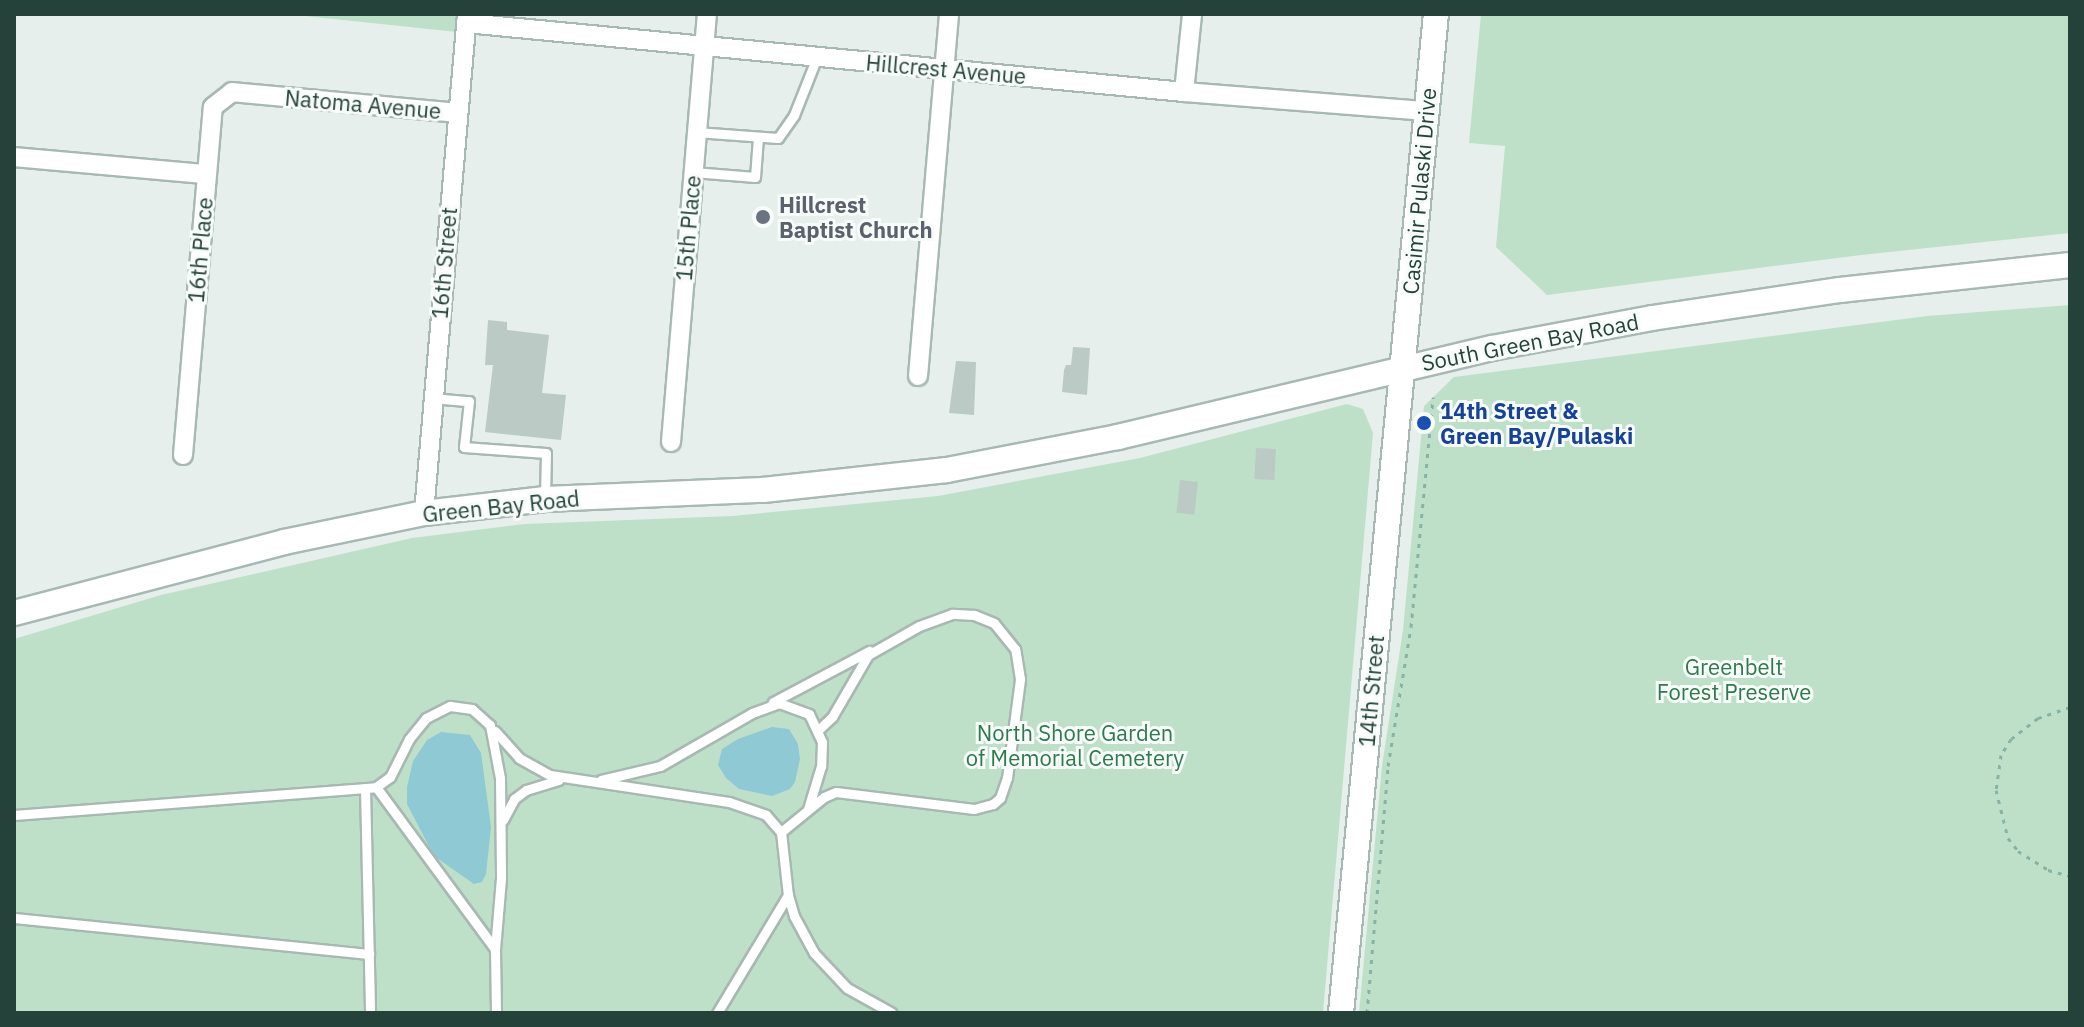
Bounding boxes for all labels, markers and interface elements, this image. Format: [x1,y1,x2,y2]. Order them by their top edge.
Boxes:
street label: Hillcrest Avenue [865,49,1027,89]
street label: Natoma Avenue [284,84,442,124]
street label: Casimir Pulaski Drive [1397,87,1441,295]
street label: 15th Place [670,174,706,282]
place label: Hillcrest Baptist Church [779,191,932,242]
street label: 16th Place [182,196,218,304]
street label: 16th Street [426,206,462,320]
marker: Hillcrest Baptist Church [754,208,772,226]
street label: South Green Bay Road [1419,308,1641,376]
place label: 14th Street & Green Bay/Pulaski [1440,397,1633,448]
marker: 14th Street & Green Bay/Pulaski [1415,414,1433,432]
street label: Green Bay Road [421,485,581,527]
street label: 14th Street [1353,634,1389,748]
park label: Greenbelt Forest Preserve [1657,653,1811,704]
park label: North Shore Garden of Memorial Cemetery [966,719,1184,770]

